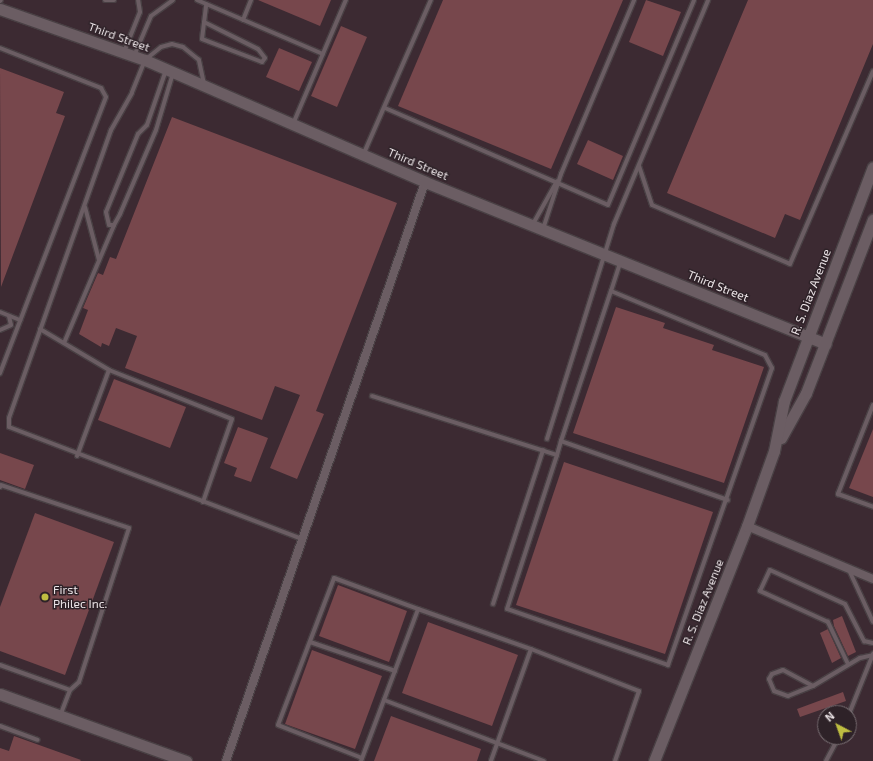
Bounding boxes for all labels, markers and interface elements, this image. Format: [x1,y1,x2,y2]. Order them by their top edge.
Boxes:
street label: Third Street [86,19,152,55]
street label: Third Street [385,145,451,183]
street label: R. S. Diaz Avenue [788,247,834,337]
street label: Third Street [685,267,751,305]
street label: R. S. Diaz Avenue [679,557,727,647]
place label: First Philec Inc. [53,583,107,611]
marker: First Philec Inc. [40,592,50,602]
north arrow [817,705,857,745]
text: N [822,709,837,724]

